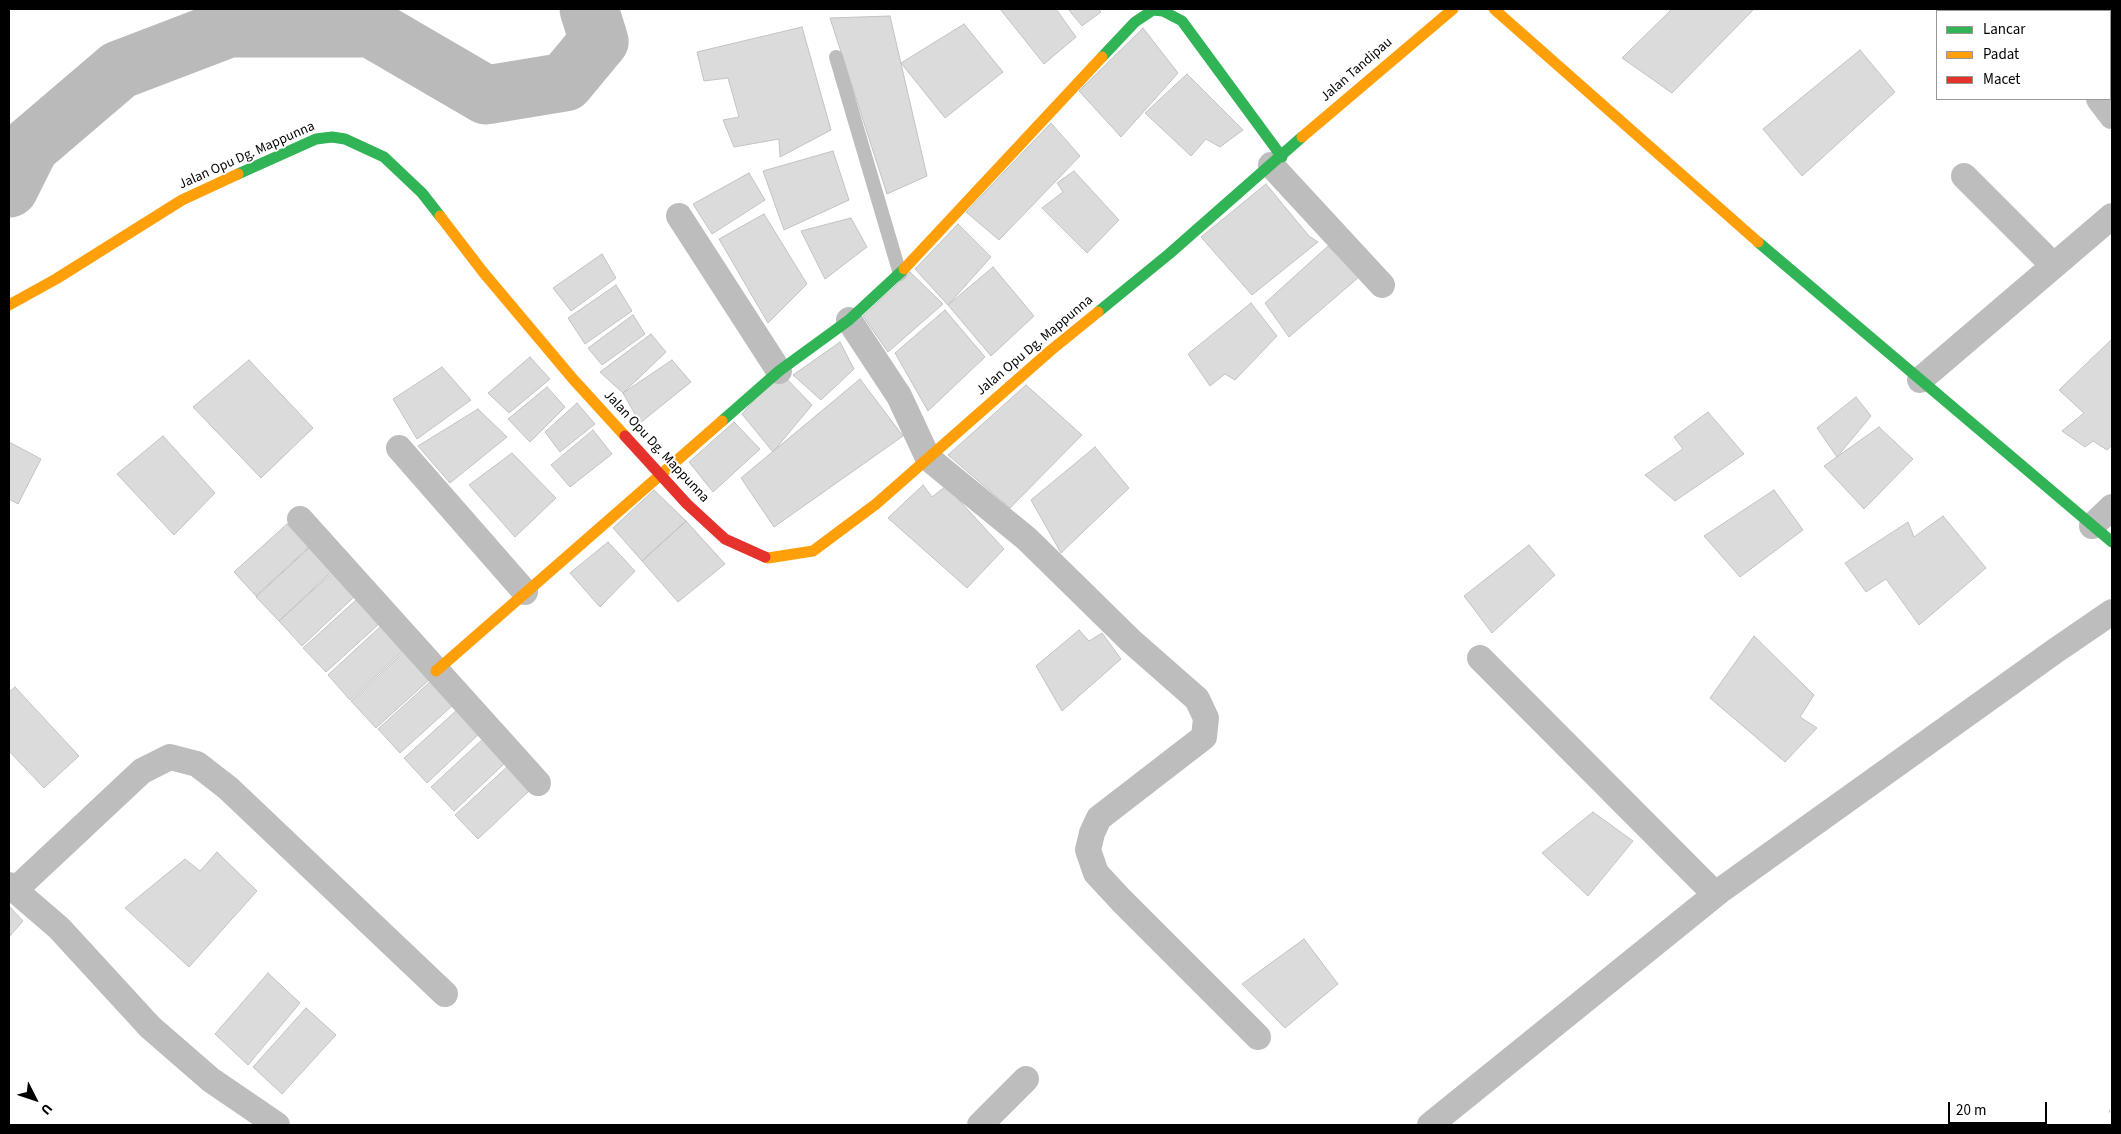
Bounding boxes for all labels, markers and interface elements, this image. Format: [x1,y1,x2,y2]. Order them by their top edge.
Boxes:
legend [1936,10,2111,100]
text: Lancar [1983,19,2026,40]
street label: Jalan Tandipau [1318,34,1396,106]
text: Padat [1983,44,2019,65]
text: Macet [1983,69,2020,90]
street label: Jalan Opu Dg. Mappunna [176,118,318,194]
street label: Jalan Opu Dg. Mappunna [973,292,1097,400]
street label: Jalan Opu Dg. Mappunna [600,388,712,506]
north arrow [10,1074,60,1124]
scale bar [1951,1092,2050,1124]
text: U [36,1099,57,1119]
text: 20 m [1956,1100,1986,1121]

